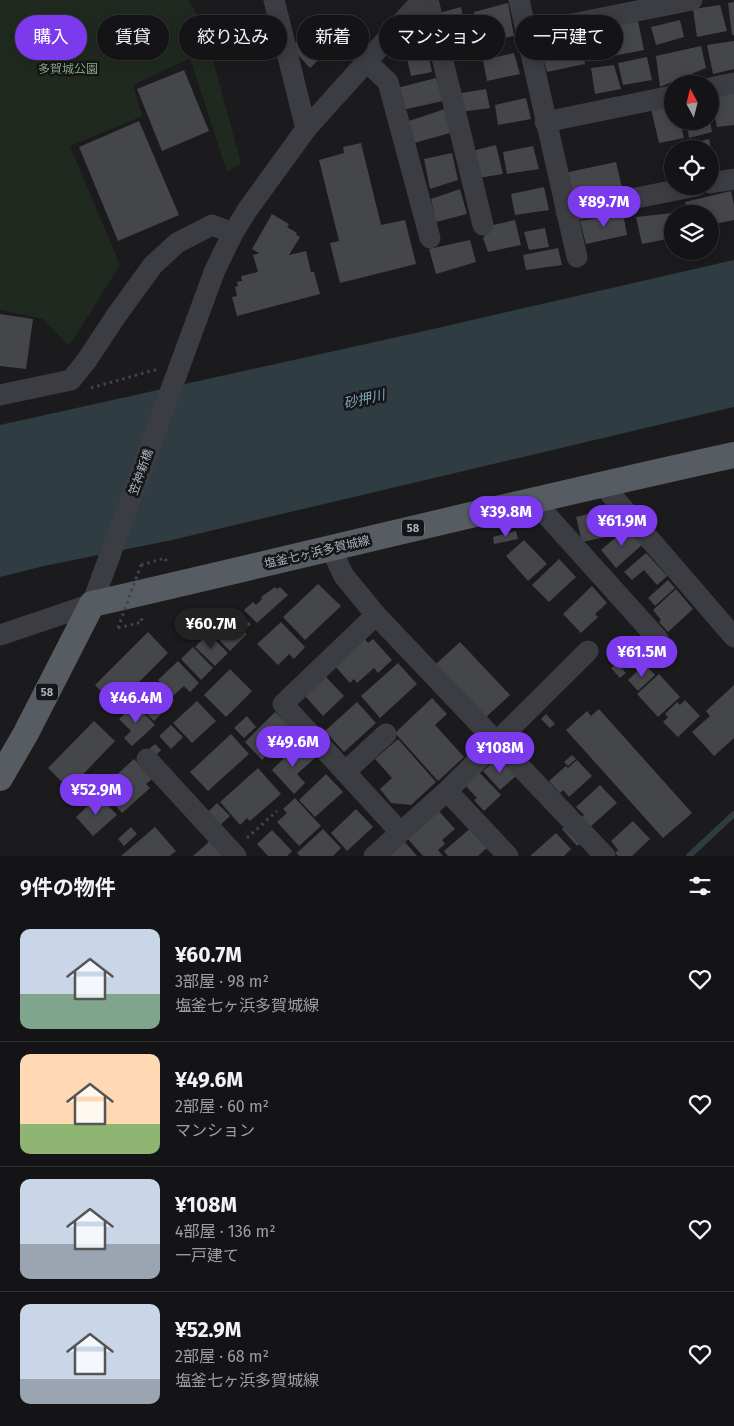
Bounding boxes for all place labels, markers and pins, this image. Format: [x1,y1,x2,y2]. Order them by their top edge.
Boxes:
pin: ¥89.7M [563,186,645,228]
pin: ¥39.8M [465,496,547,538]
pin: ¥61.9M [581,504,663,547]
pin: ¥60.7M [170,608,252,650]
pin: ¥61.5M [601,636,683,678]
pin: ¥46.4M [95,682,177,724]
pin: ¥49.6M [252,726,334,768]
pin: ¥108M [465,732,535,774]
pin: ¥52.9M [55,774,137,816]

